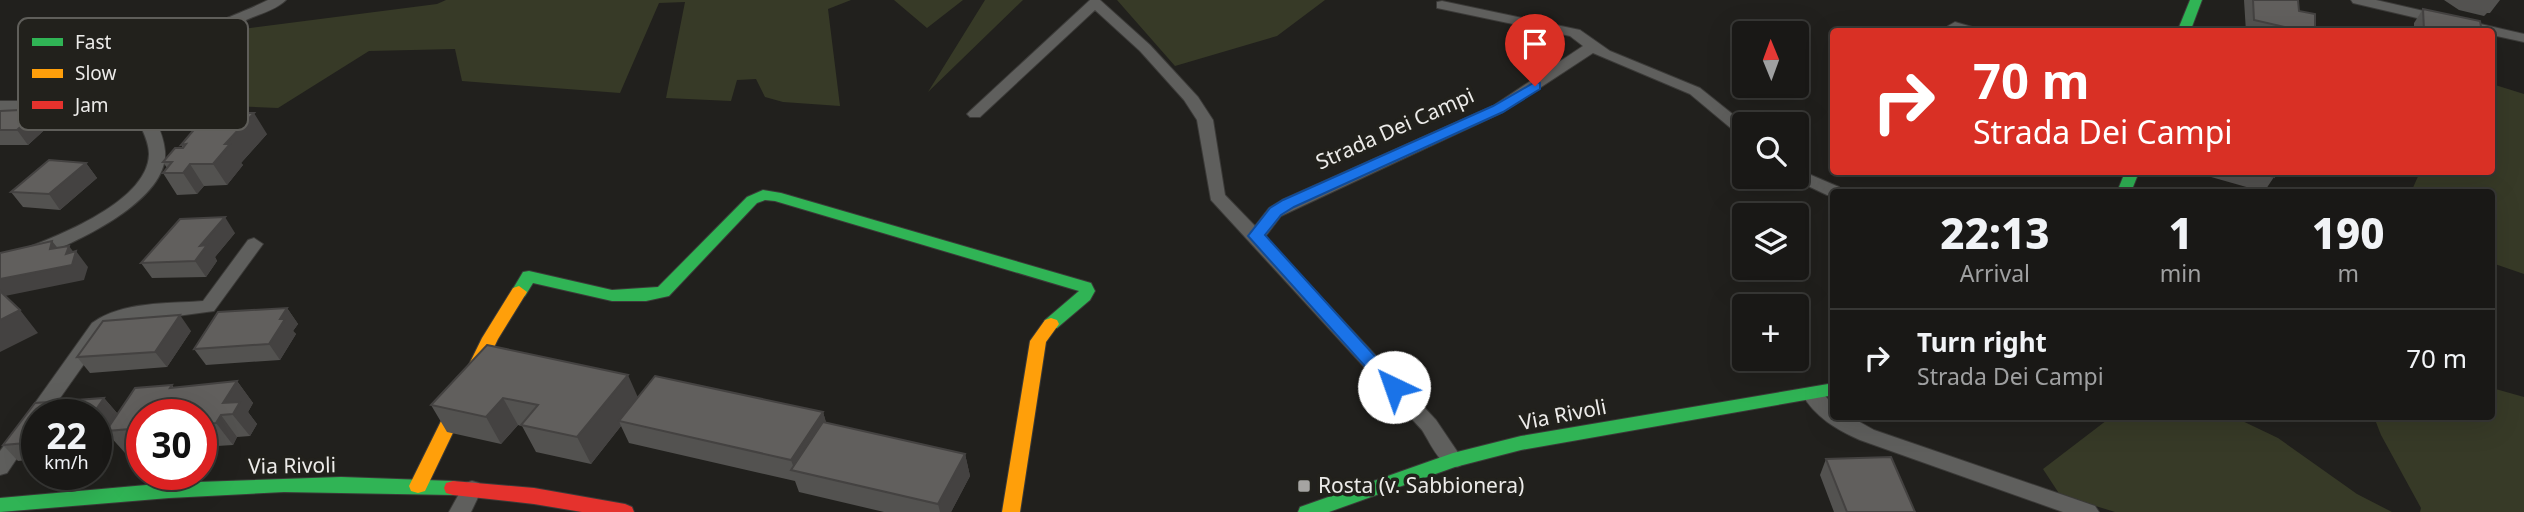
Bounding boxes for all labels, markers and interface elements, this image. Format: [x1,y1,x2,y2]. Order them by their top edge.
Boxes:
pin [1505,14,1565,86]
legend [18,18,248,130]
north arrow [1732,21,1810,98]
map controls [1732,21,1809,371]
icon: arrive [1516,25,1554,63]
text: Fast [75,29,112,55]
text: 70 m [1973,47,2090,113]
icon: right [1858,56,1949,147]
text: Slow [75,60,116,86]
street label: Strada Dei Campi [1311,81,1478,176]
text: Jam [73,92,109,118]
text: Strada Dei Campi [1973,110,2233,153]
button: search [1732,112,1809,189]
button: layers [1732,203,1809,280]
text: 22:13 [1940,204,2049,261]
text: 1 [2168,204,2193,261]
text: 190 [2312,204,2385,261]
text: Arrival [1960,257,2030,289]
text: min [2160,257,2201,289]
text: m [2337,257,2359,289]
button: + [1732,294,1809,371]
text: Turn right [1917,324,2047,360]
icon: right [1858,339,1896,377]
text: 70 m [2406,340,2467,376]
position arrow [1357,350,1431,424]
text: Strada Dei Campi [1917,360,2104,392]
street label: Via Rivoli [1517,392,1609,436]
speed limit sign: 30 [126,399,217,490]
text: 22 [46,412,87,459]
text: km/h [44,450,89,474]
street label: Via Rivoli [248,450,336,480]
place label: Rosta (v. Sabbionera) [1318,471,1524,499]
marker: Rosta (v. Sabbionera) [1296,478,1312,494]

